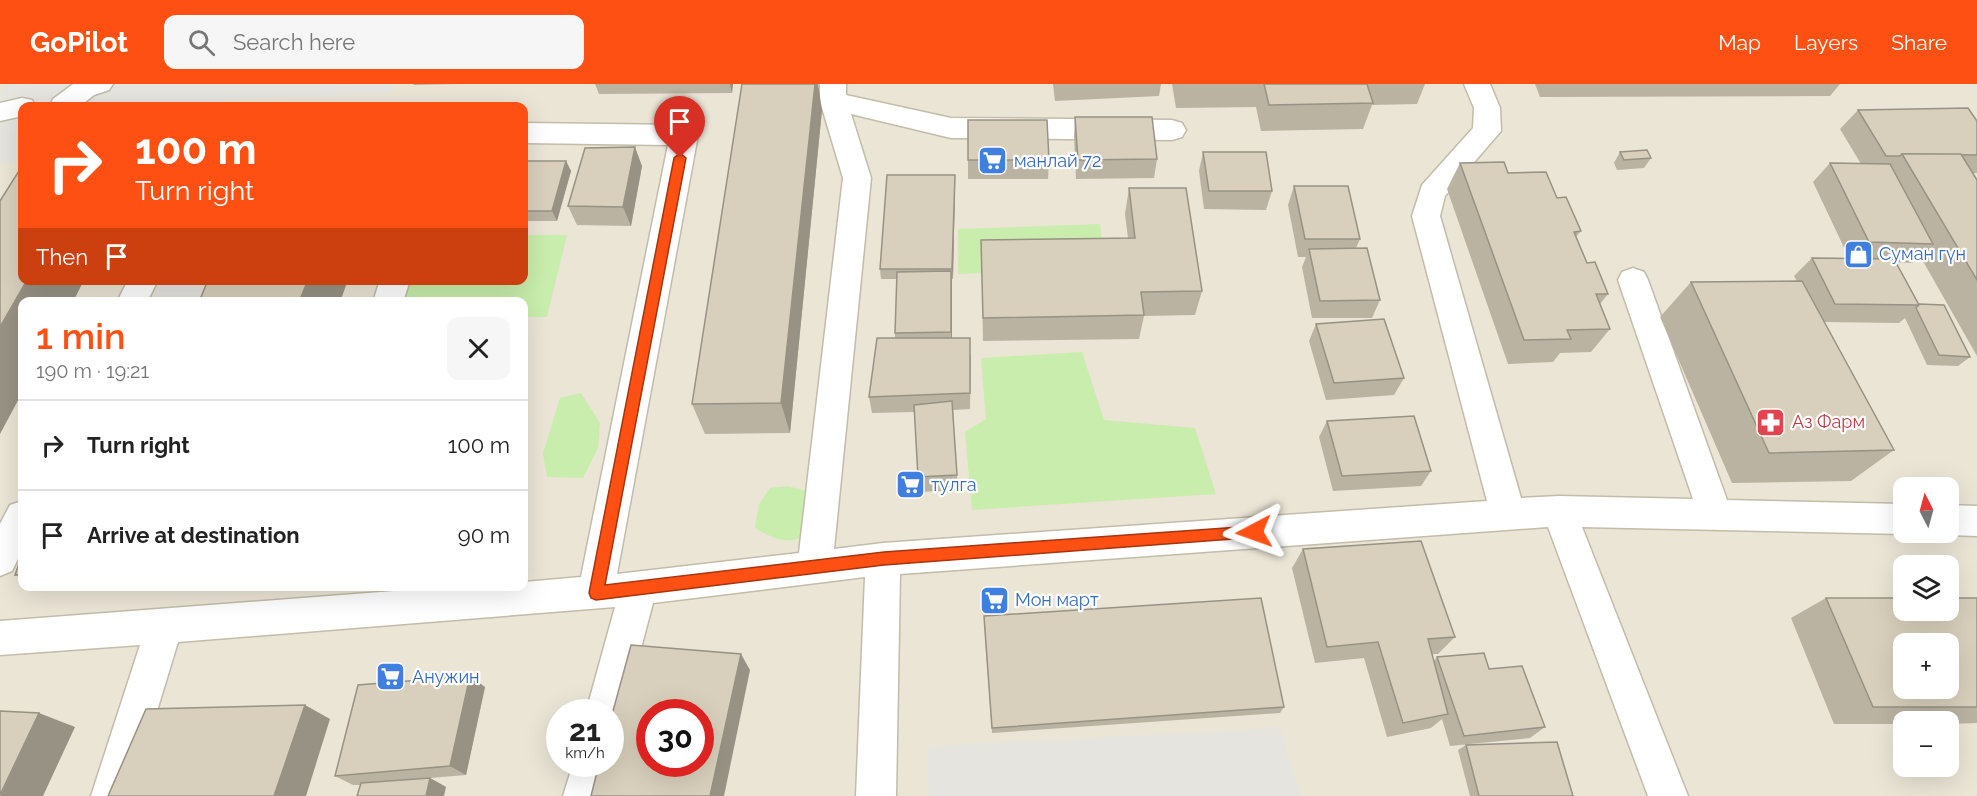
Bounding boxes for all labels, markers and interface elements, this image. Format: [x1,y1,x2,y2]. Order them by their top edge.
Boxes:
search box [164,15,584,69]
text: GoPilot [30,26,128,59]
icon: search [185,26,218,59]
text: Search here [233,29,355,55]
text: Map [1718,30,1761,55]
text: Layers [1794,30,1858,55]
text: Share [1891,30,1947,55]
pin [654,96,705,158]
icon: arrive [663,105,696,138]
text: 100 m [135,125,257,174]
icon: right [36,126,114,204]
supermarket icon: манлай 72 [977,145,1009,177]
place label: манлай 72 [1014,150,1101,171]
text: Turn right [135,175,254,206]
shop icon: Суман гүн [1842,238,1874,270]
icon: arrive [100,240,133,273]
place label: Суман гүн [1879,243,1966,264]
text: Then [36,244,88,270]
text: 1 min [36,315,125,357]
button: close [447,317,510,380]
text: 190 m · 19:21 [36,359,149,383]
pharmacy icon: Аз Фарм [1755,406,1787,438]
place label: Аз Фарм [1792,411,1865,432]
icon: right [36,429,69,462]
text: Turn right [87,432,190,458]
text: 100 m [448,432,510,458]
supermarket icon: тулга [894,469,926,501]
place label: тулга [931,474,977,495]
north arrow [1893,477,1959,543]
map controls [1893,477,1959,777]
position arrow [1222,500,1286,564]
icon: arrive [36,519,69,552]
text: Arrive at destination [87,522,300,548]
text: 90 m [458,522,510,548]
button: layers [1893,555,1959,621]
supermarket icon: Мон март [978,584,1010,616]
place label: Мон март [1015,589,1099,610]
button: + [1893,633,1959,699]
supermarket icon: Анужин [375,661,407,693]
place label: Анужин [412,666,480,687]
speed limit sign: 30 [636,699,714,777]
button: − [1893,711,1959,777]
text: 21 [569,713,601,748]
text: km/h [565,744,605,762]

